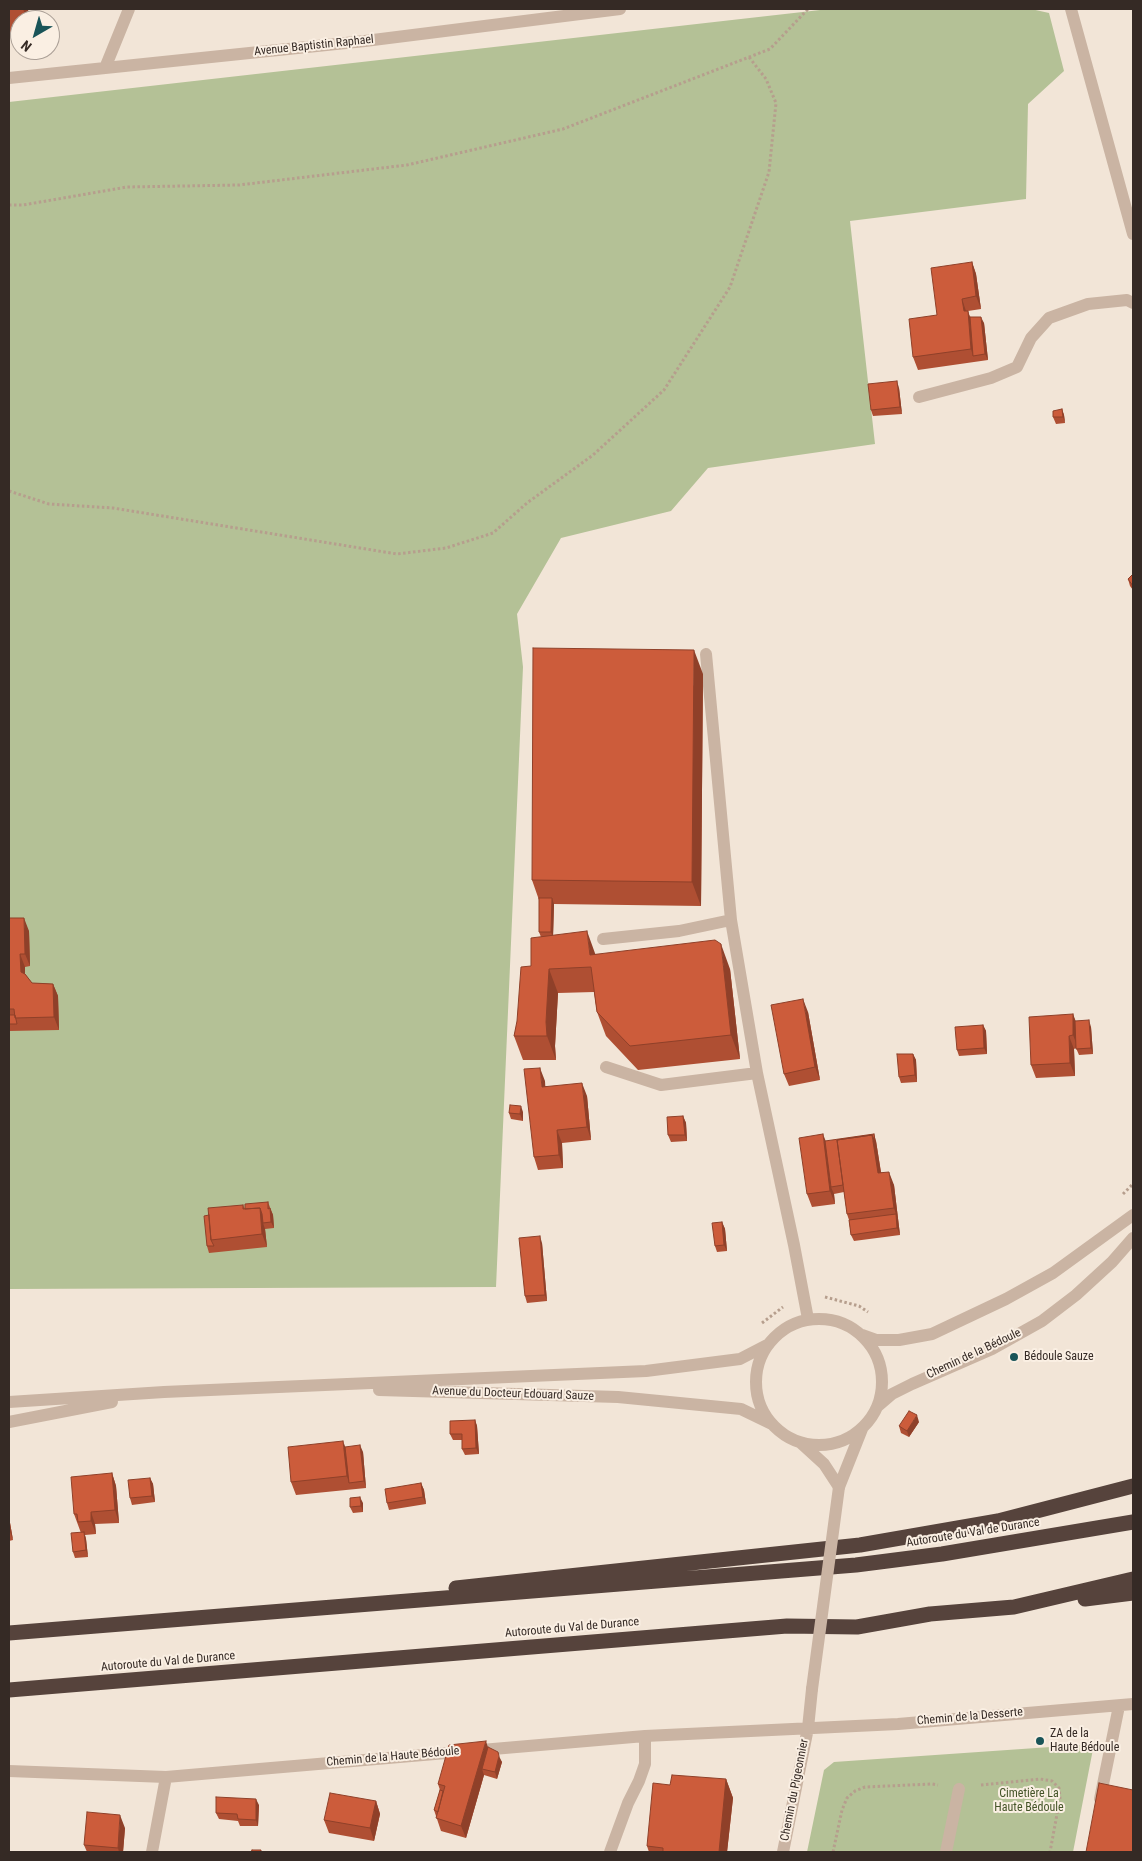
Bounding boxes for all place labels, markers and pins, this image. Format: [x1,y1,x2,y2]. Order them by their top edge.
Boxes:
place label: Bédoule Sauze [1024,1350,1094,1364]
marker: Bédoule Sauze [1008,1351,1020,1363]
place label: ZA de la Haute Bédoule [1050,1727,1119,1755]
marker: ZA de la Haute Bédoule [1034,1735,1046,1747]

